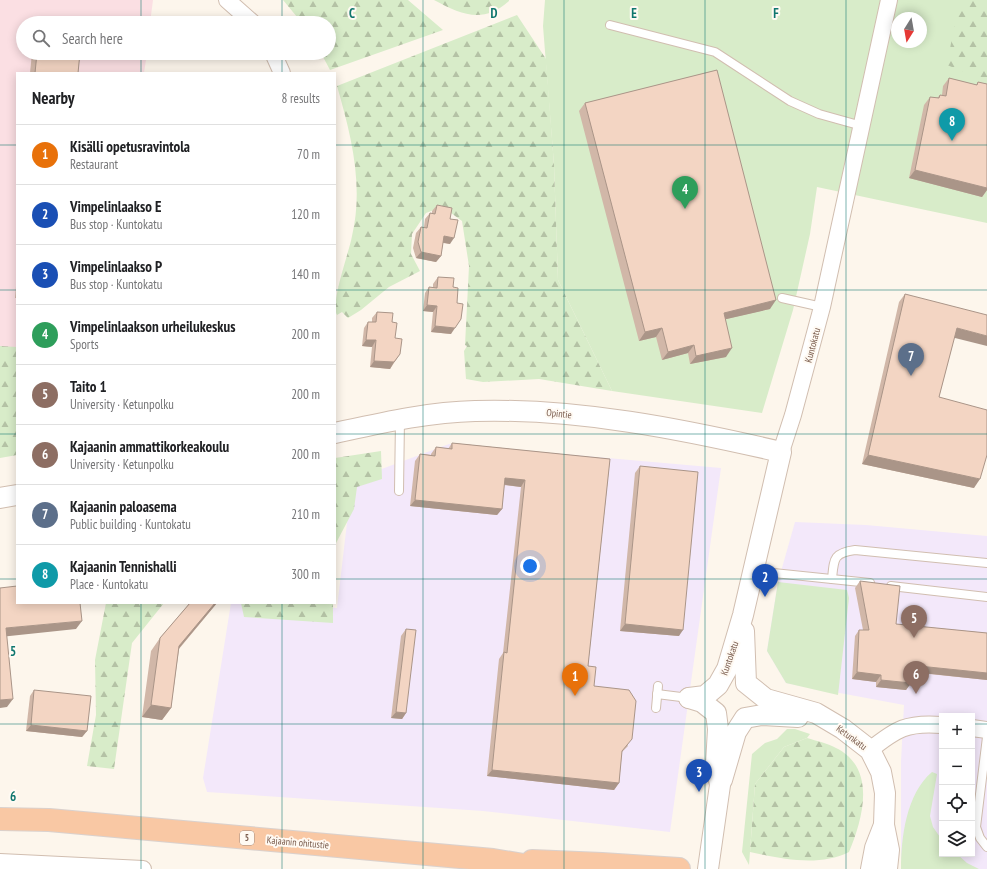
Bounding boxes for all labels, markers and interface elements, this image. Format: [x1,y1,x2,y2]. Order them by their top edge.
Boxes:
text: C [349,5,355,22]
text: D [491,5,498,22]
text: E [631,5,637,22]
text: F [773,5,779,22]
north arrow [891,12,927,48]
search box [16,16,336,60]
icon: search [30,27,52,49]
text: Search here [62,29,123,48]
text: Nearby [32,87,75,109]
text: 8 results [281,90,320,107]
pin: 8 [939,108,965,141]
text: Kisälli opetusravintola [70,137,190,156]
text: 1 [42,146,48,163]
text: 70 m [297,146,320,163]
text: Restaurant [70,156,118,173]
pin: 4 [672,176,698,209]
text: Vimpelinlaakso E [70,197,161,216]
text: 2 [42,206,48,223]
text: 120 m [291,206,320,223]
text: Bus stop · Kuntokatu [70,216,162,233]
text: Vimpelinlaakso P [70,257,162,276]
text: 3 [42,266,48,283]
text: 140 m [291,266,320,283]
text: Bus stop · Kuntokatu [70,276,162,293]
text: Vimpelinlaakson urheilukeskus [70,317,235,336]
text: 4 [42,326,48,343]
text: 200 m [291,326,320,343]
street label: Kuntokatu [802,326,823,364]
text: Sports [70,336,99,353]
pin: 7 [898,343,924,376]
text: Taito 1 [70,377,107,396]
text: 5 [42,386,48,403]
text: 200 m [291,386,320,403]
text: University · Ketunpolku [70,396,174,413]
street label: Opintie [546,406,572,421]
text: Kajaanin ammattikorkeakoulu [70,437,229,456]
text: 6 [42,446,48,463]
text: 200 m [291,446,320,463]
text: University · Ketunpolku [70,456,174,473]
text: Kajaanin paloasema [70,497,177,516]
text: 7 [42,506,48,523]
text: 210 m [291,506,320,523]
text: Public building · Kuntokatu [70,516,191,533]
your location [520,556,540,576]
text: Kajaanin Tennishalli [70,557,177,576]
pin: 2 [752,564,778,597]
text: 8 [42,566,48,583]
text: 300 m [291,566,320,583]
text: Place · Kuntokatu [70,576,148,593]
pin: 5 [901,605,927,638]
street label: Kuntokatu [718,639,741,677]
text: 5 [10,643,16,660]
pin: 6 [903,661,929,694]
pin: 1 [562,663,588,696]
map controls [939,713,975,857]
button: + [939,713,975,749]
street label: Ketunkatu [834,722,870,753]
button: − [939,749,975,785]
pin: 3 [686,759,712,792]
button: locate [939,785,975,821]
text: 6 [10,788,16,805]
button: layers [939,821,975,857]
road number: 5 [240,831,254,845]
street label: Kajaanin ohitustie [266,833,330,852]

